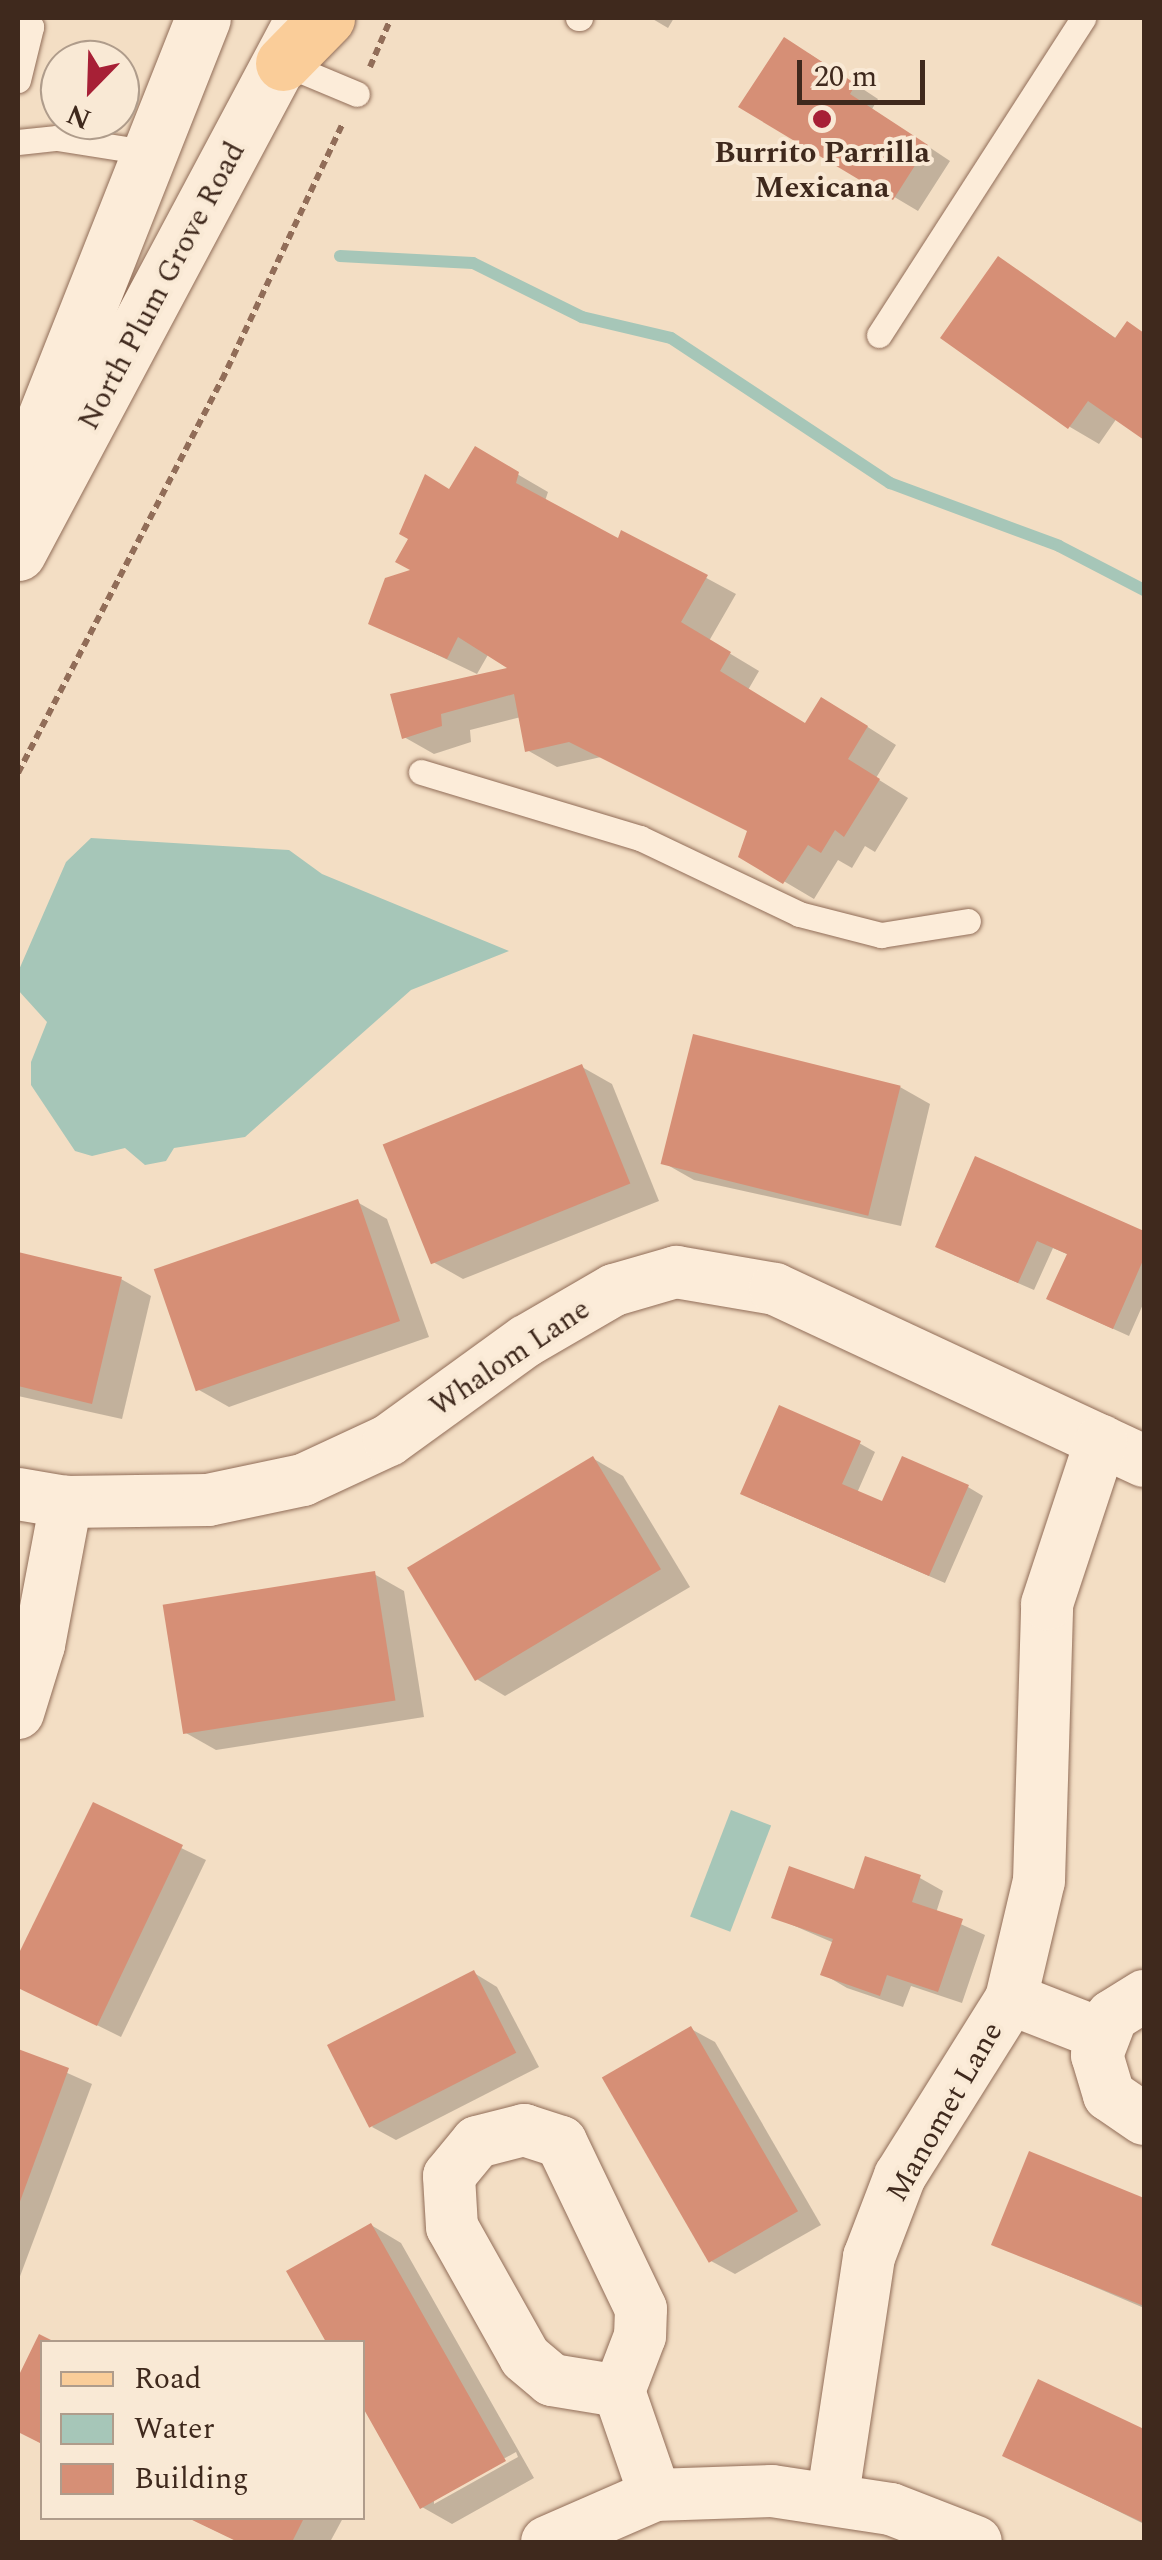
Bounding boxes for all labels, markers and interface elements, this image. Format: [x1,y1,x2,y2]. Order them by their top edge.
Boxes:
north arrow [40,40,140,140]
scale bar [802,40,930,102]
text: 20 m [814,54,877,100]
text: N [60,92,98,140]
marker: Burrito Parrilla Mexicana [811,108,833,130]
place label: Burrito Parrilla Mexicana [714,135,930,206]
street label: North Plum Grove Road [71,136,253,436]
street label: Whalom Lane [423,1291,597,1425]
street label: Manomet Lane [879,2016,1011,2208]
legend [40,2340,365,2520]
text: Road [134,2356,202,2402]
text: Water [134,2406,215,2452]
text: Building [134,2456,249,2502]

